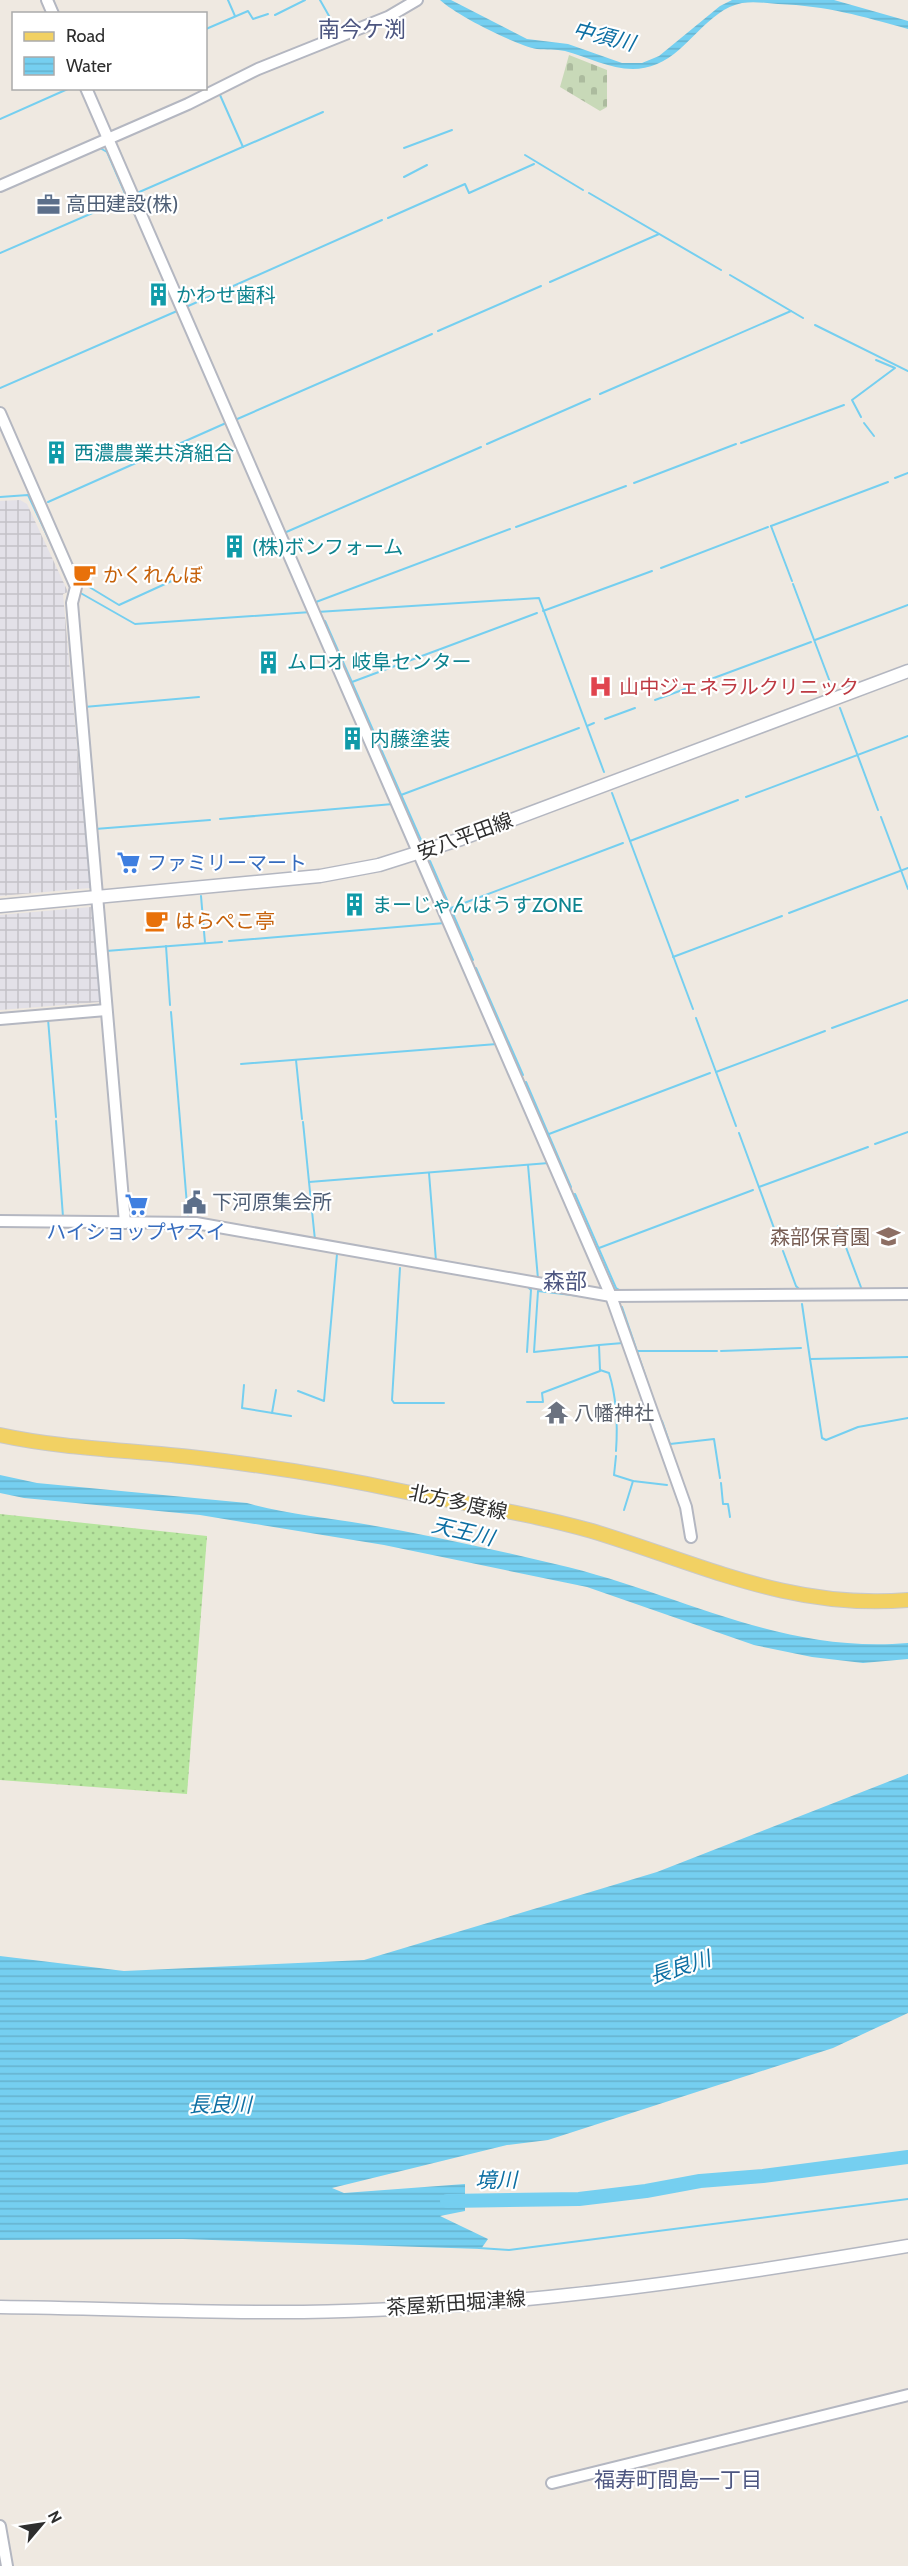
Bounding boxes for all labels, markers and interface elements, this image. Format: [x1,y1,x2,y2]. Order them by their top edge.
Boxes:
legend [12,12,207,90]
district label: 南今ケ渕 [318,16,406,43]
water label: 中須川 [570,16,640,56]
text: Road [66,25,105,47]
text: Water [66,55,112,77]
office icon: 高田建設(株) [35,191,61,217]
place label: 高田建設(株) [66,192,179,216]
building icon: かわせ歯科 [145,282,171,308]
place label: かわせ歯科 [176,283,276,307]
building icon: 西濃農業共済組合 [43,440,69,466]
place label: 西濃農業共済組合 [74,441,234,465]
building icon: (株)ボンフォーム [221,534,247,560]
place label: (株)ボンフォーム [252,535,403,559]
cafe icon: かくれんぼ [72,562,98,588]
place label: かくれんぼ [103,563,203,587]
building icon: ムロオ 岐阜センター [256,649,282,675]
place label: ムロオ 岐阜センター [287,650,472,674]
hospital icon: 山中ジェネラルクリニック [588,674,614,700]
place label: 山中ジェネラルクリニック [619,675,859,699]
building icon: 内藤塗装 [339,726,365,752]
place label: 内藤塗装 [370,727,450,751]
street label: 安八平田線 [414,808,516,864]
supermarket icon: ファミリーマート [116,850,142,876]
place label: ファミリーマート [147,851,307,875]
building icon: まーじゃんはうすZONE [341,892,367,918]
place label: まーじゃんはうすZONE [372,893,583,917]
cafe icon: はらぺこ亭 [144,908,170,934]
place label: はらぺこ亭 [175,909,275,933]
public building icon: 下河原集会所 [181,1189,207,1215]
place label: 下河原集会所 [212,1190,332,1214]
supermarket icon: ハイショップヤスイ [123,1192,149,1218]
place label: ハイショップヤスイ [46,1220,226,1244]
school or university icon: 森部保育園 [875,1224,901,1250]
place label: 森部保育園 [770,1225,870,1249]
district label: 森部 [543,1268,587,1295]
temple icon: 八幡神社 [543,1400,569,1426]
place label: 八幡神社 [574,1401,654,1425]
street label: 北方多度線 [407,1480,509,1524]
water label: 天王川 [429,1512,498,1551]
water label: 長良川 [646,1945,716,1989]
water label: 長良川 [189,2092,253,2117]
water label: 境川 [475,2167,519,2193]
street label: 茶屋新田堀津線 [385,2286,527,2320]
district label: 福寿町間島一丁目 [594,2467,762,2492]
north arrow [12,2494,72,2554]
text: N [44,2507,66,2527]

